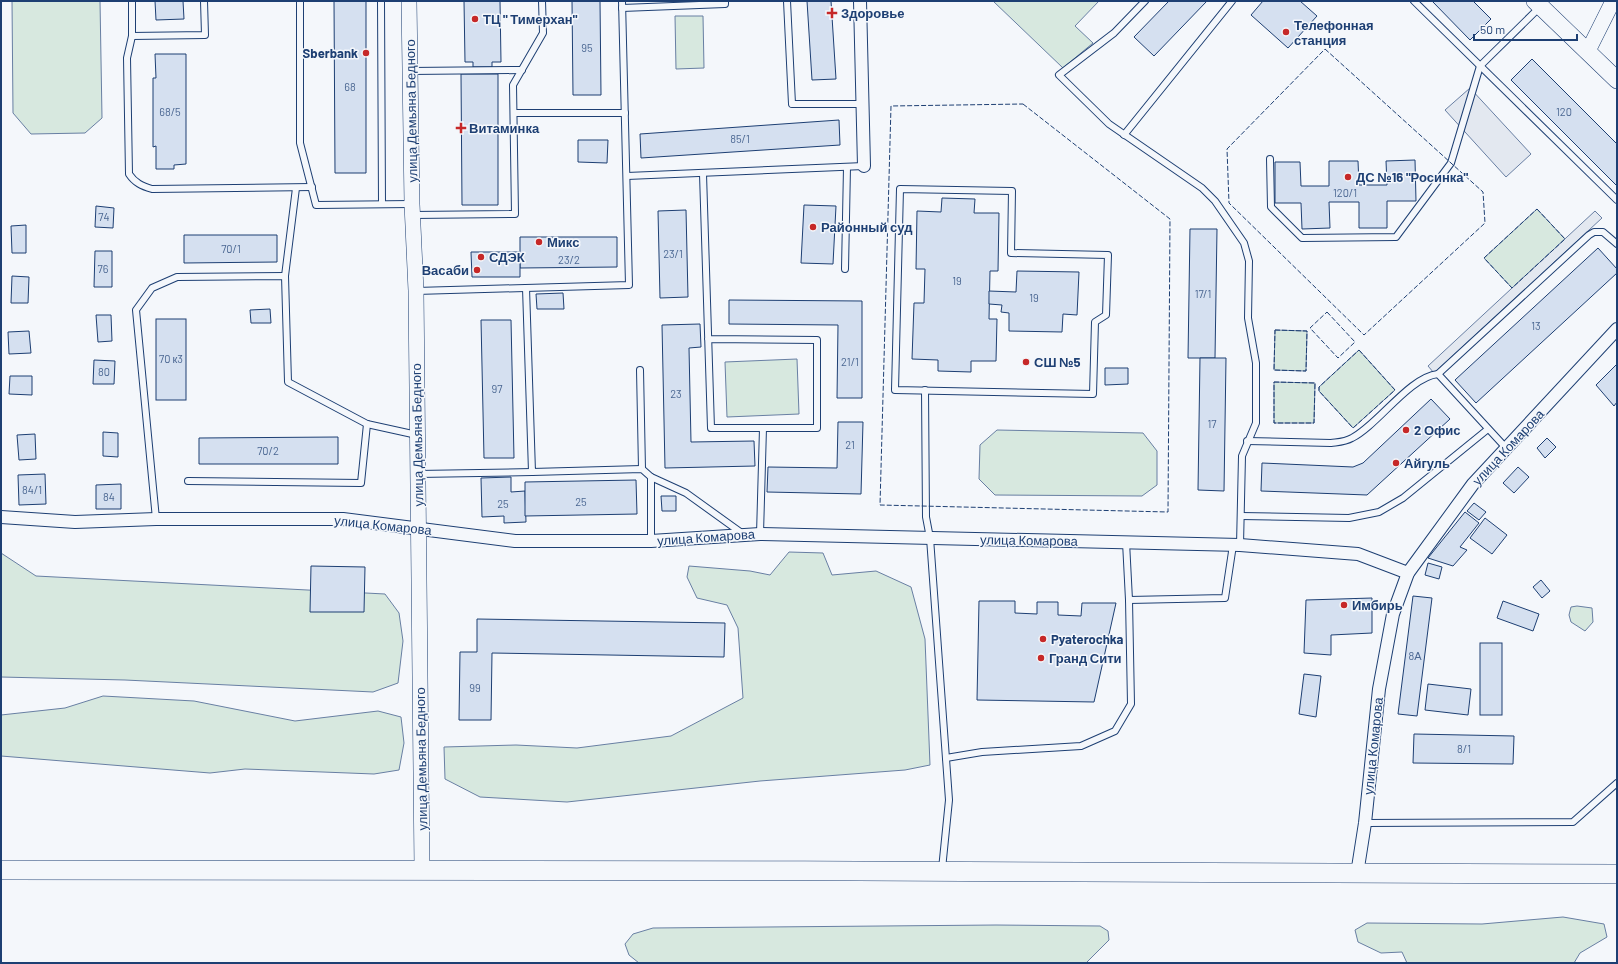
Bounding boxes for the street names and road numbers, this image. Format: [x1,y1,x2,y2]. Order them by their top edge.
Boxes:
street label: улица Демьяна Бедного [402,39,420,183]
street label: улица Демьяна Бедного [408,363,426,507]
street label: улица Комарова [1469,405,1548,488]
street label: улица Комарова [334,512,433,538]
street label: улица Комарова [657,526,756,548]
street label: улица Комарова [980,531,1079,549]
street label: улица Демьяна Бедного [412,687,430,831]
street label: улица Комарова [1360,696,1386,795]

